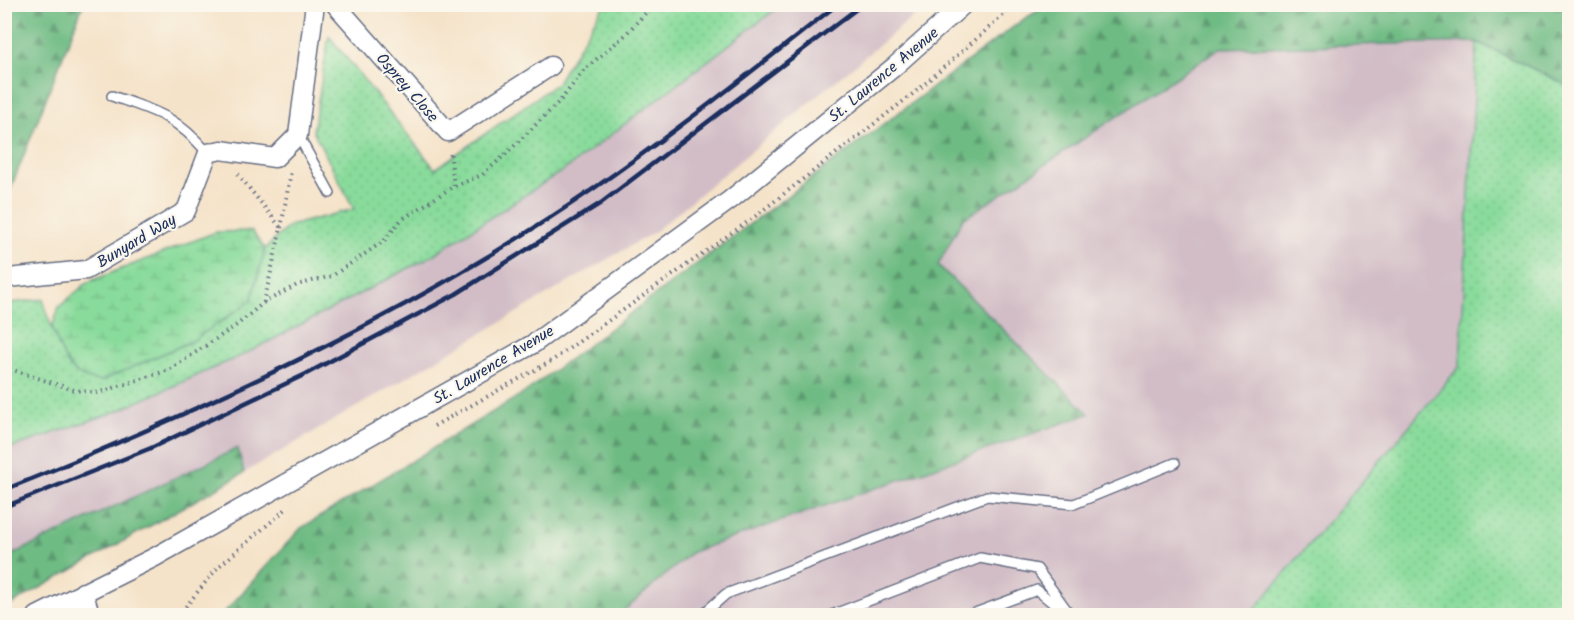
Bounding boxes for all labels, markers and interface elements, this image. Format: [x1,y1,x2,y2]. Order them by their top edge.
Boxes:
street label: St. Laurence Avenue [823,21,945,129]
street label: Osprey Close [369,48,444,128]
street label: Bunyard Way [92,207,182,275]
street label: St. Laurence Avenue [428,319,559,411]

